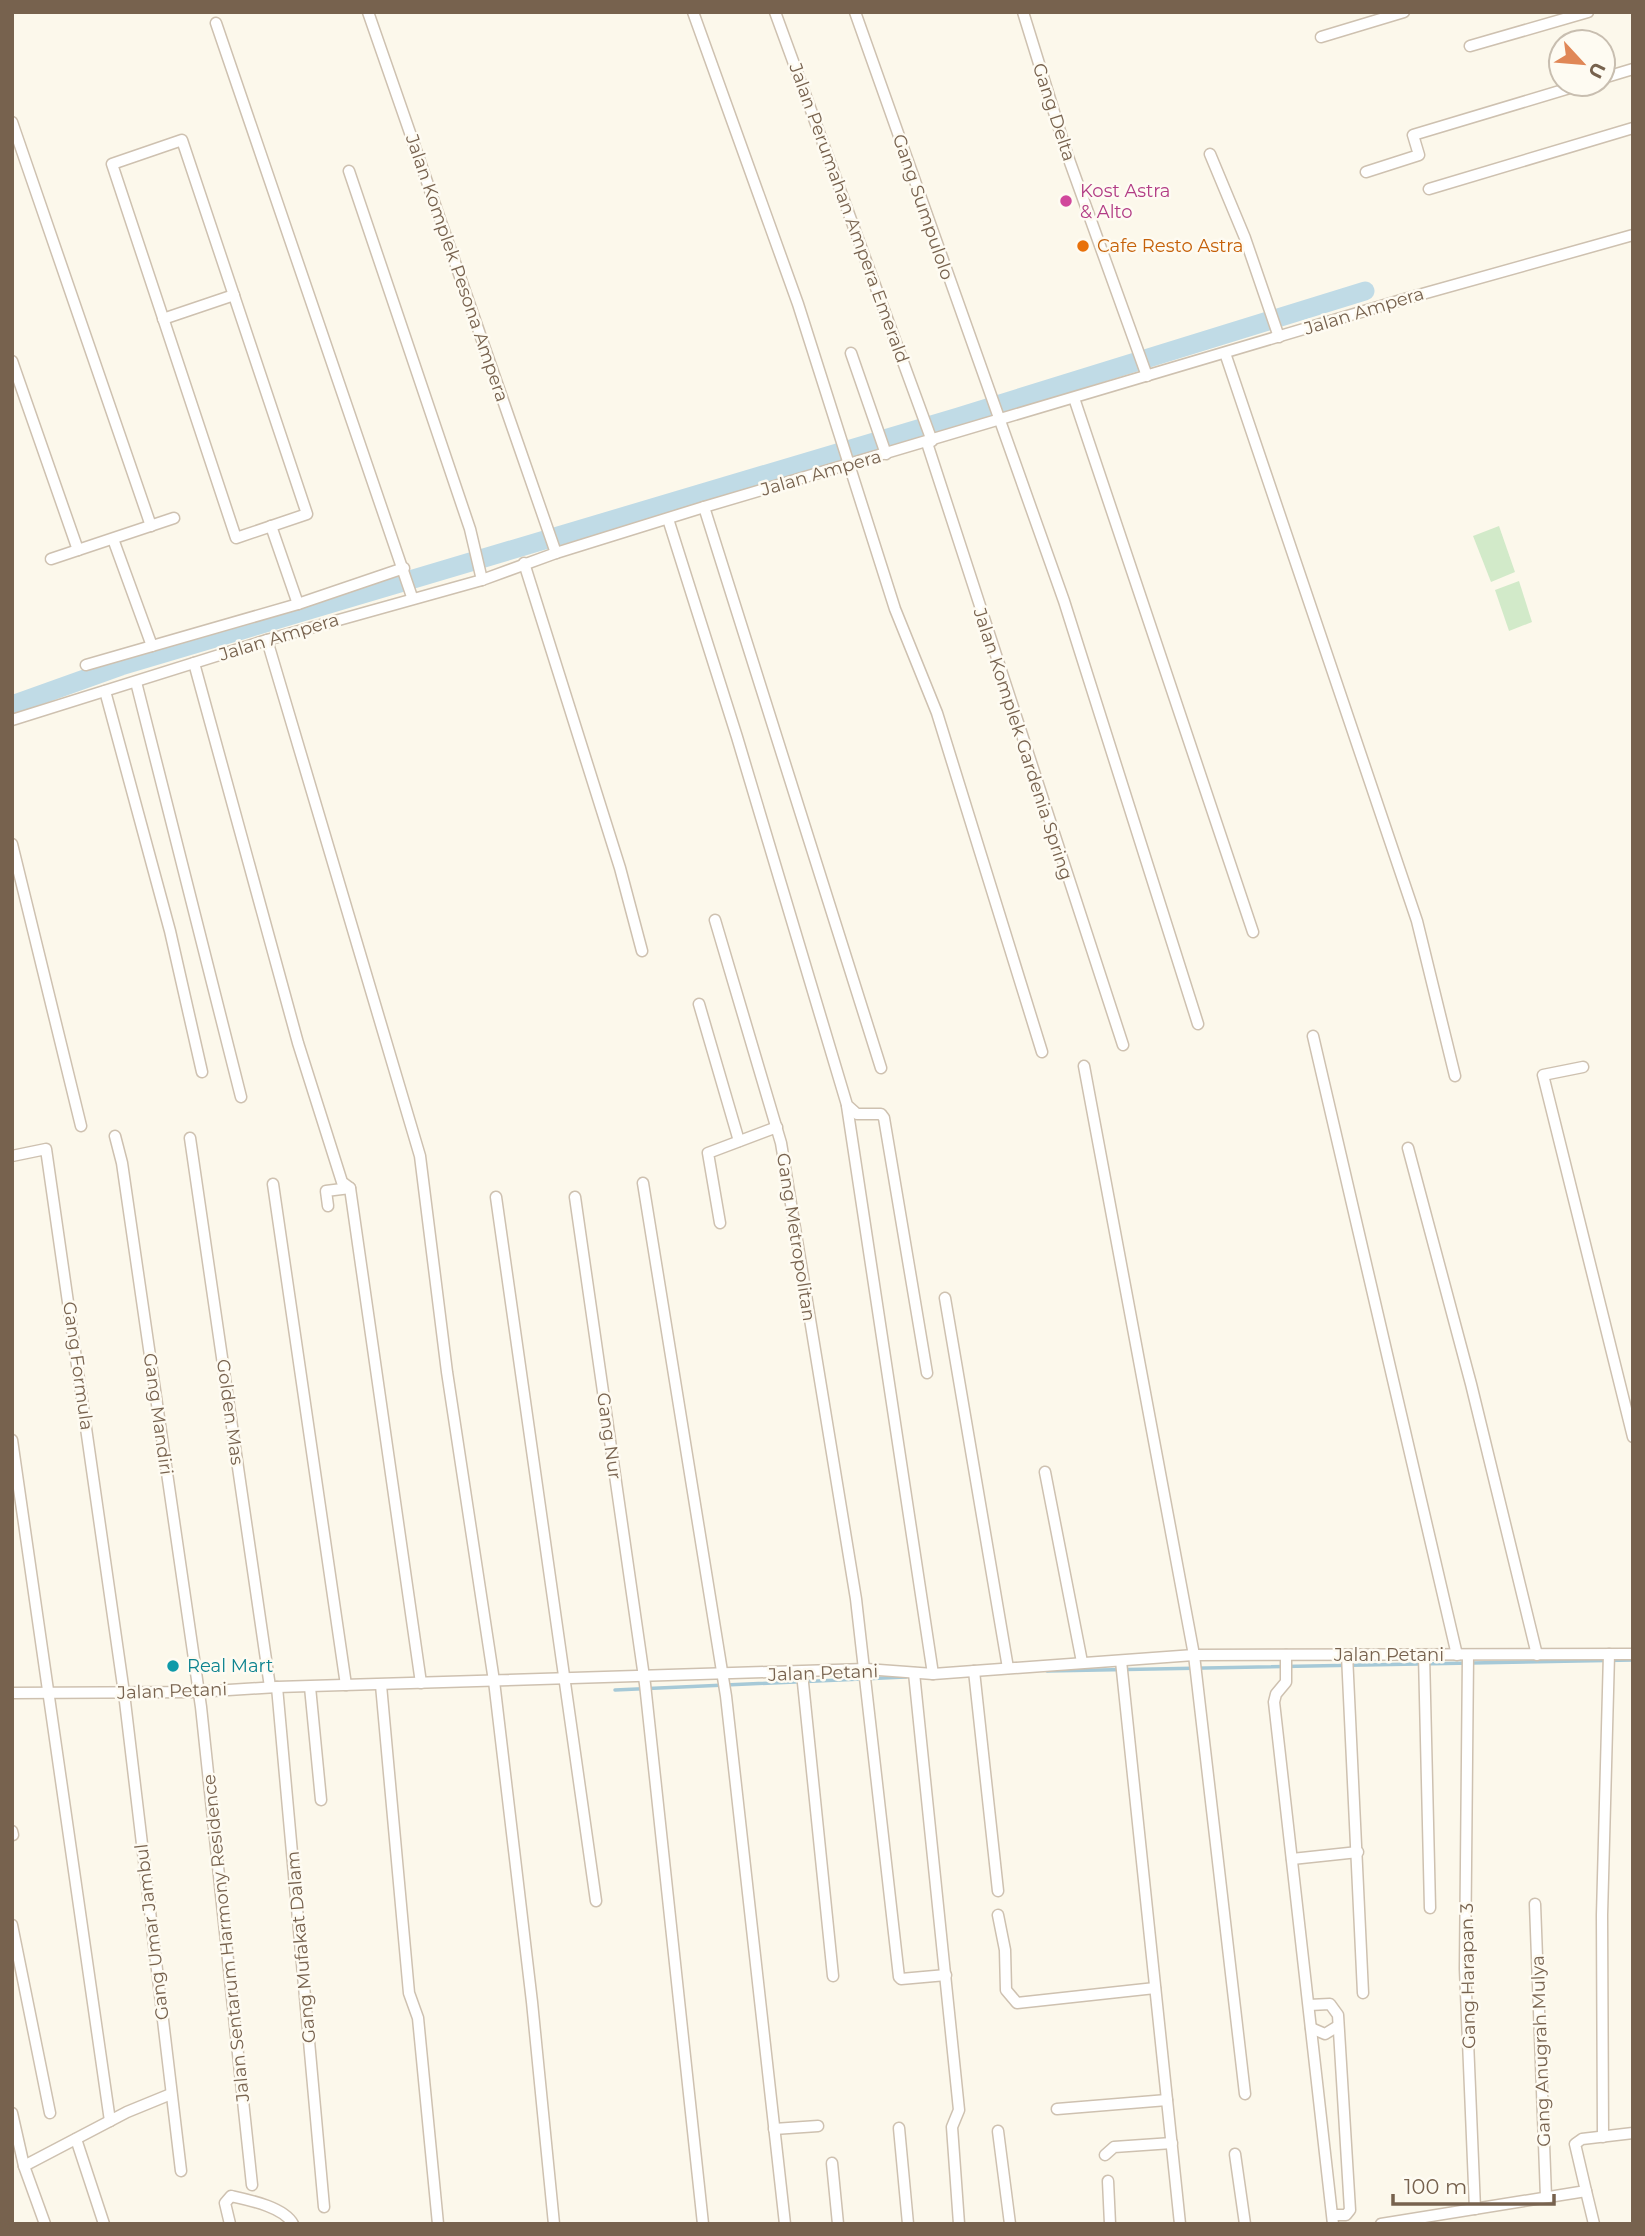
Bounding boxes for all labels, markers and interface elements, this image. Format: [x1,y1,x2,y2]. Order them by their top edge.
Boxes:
north arrow [1547,28,1617,98]
text: U [1583,58,1610,82]
street label: Jalan Perumahan Ampera Emerald [784,59,914,366]
street label: Gang Delta [1028,60,1080,164]
street label: Jalan Komplek Pesona Ampera [400,130,513,405]
street label: Gang Sumpulolo [888,131,958,283]
place label: Kost Astra & Alto [1080,180,1170,223]
marker: Kost Astra & Alto [1058,193,1074,209]
place label: Cafe Resto Astra [1097,235,1243,257]
marker: Cafe Resto Astra [1075,238,1091,254]
street label: Jalan Ampera [1300,282,1427,340]
street label: Jalan Ampera [757,445,884,501]
street label: Jalan Komplek Gardenia Spring [968,604,1077,883]
street label: Jalan Ampera [215,608,342,666]
street label: Gang Metropolitan [772,1151,820,1323]
street label: Gang Formula [58,1300,98,1432]
street label: Gang Mandiri [139,1352,177,1476]
street label: Golden Mas [212,1358,248,1467]
street label: Gang Nur [592,1391,626,1481]
street label: Jalan Petani [1333,1644,1444,1666]
place label: Real Mart [187,1655,273,1677]
marker: Real Mart [165,1658,181,1674]
street label: Jalan Petani [767,1660,878,1686]
street label: Jalan Petani [116,1678,227,1704]
street label: Jalan Sentarum Harmony Residence [198,1773,254,2104]
street label: Gang Umar Jambul [130,1843,174,2021]
street label: Gang Mufakat Dalam [282,1850,320,2044]
street label: Gang Harapan 3 [1456,1903,1480,2049]
street label: Gang Anugrah Mulya [1527,1955,1555,2147]
scale bar [1393,2162,1554,2206]
text: 100 m [1404,2174,1467,2199]

